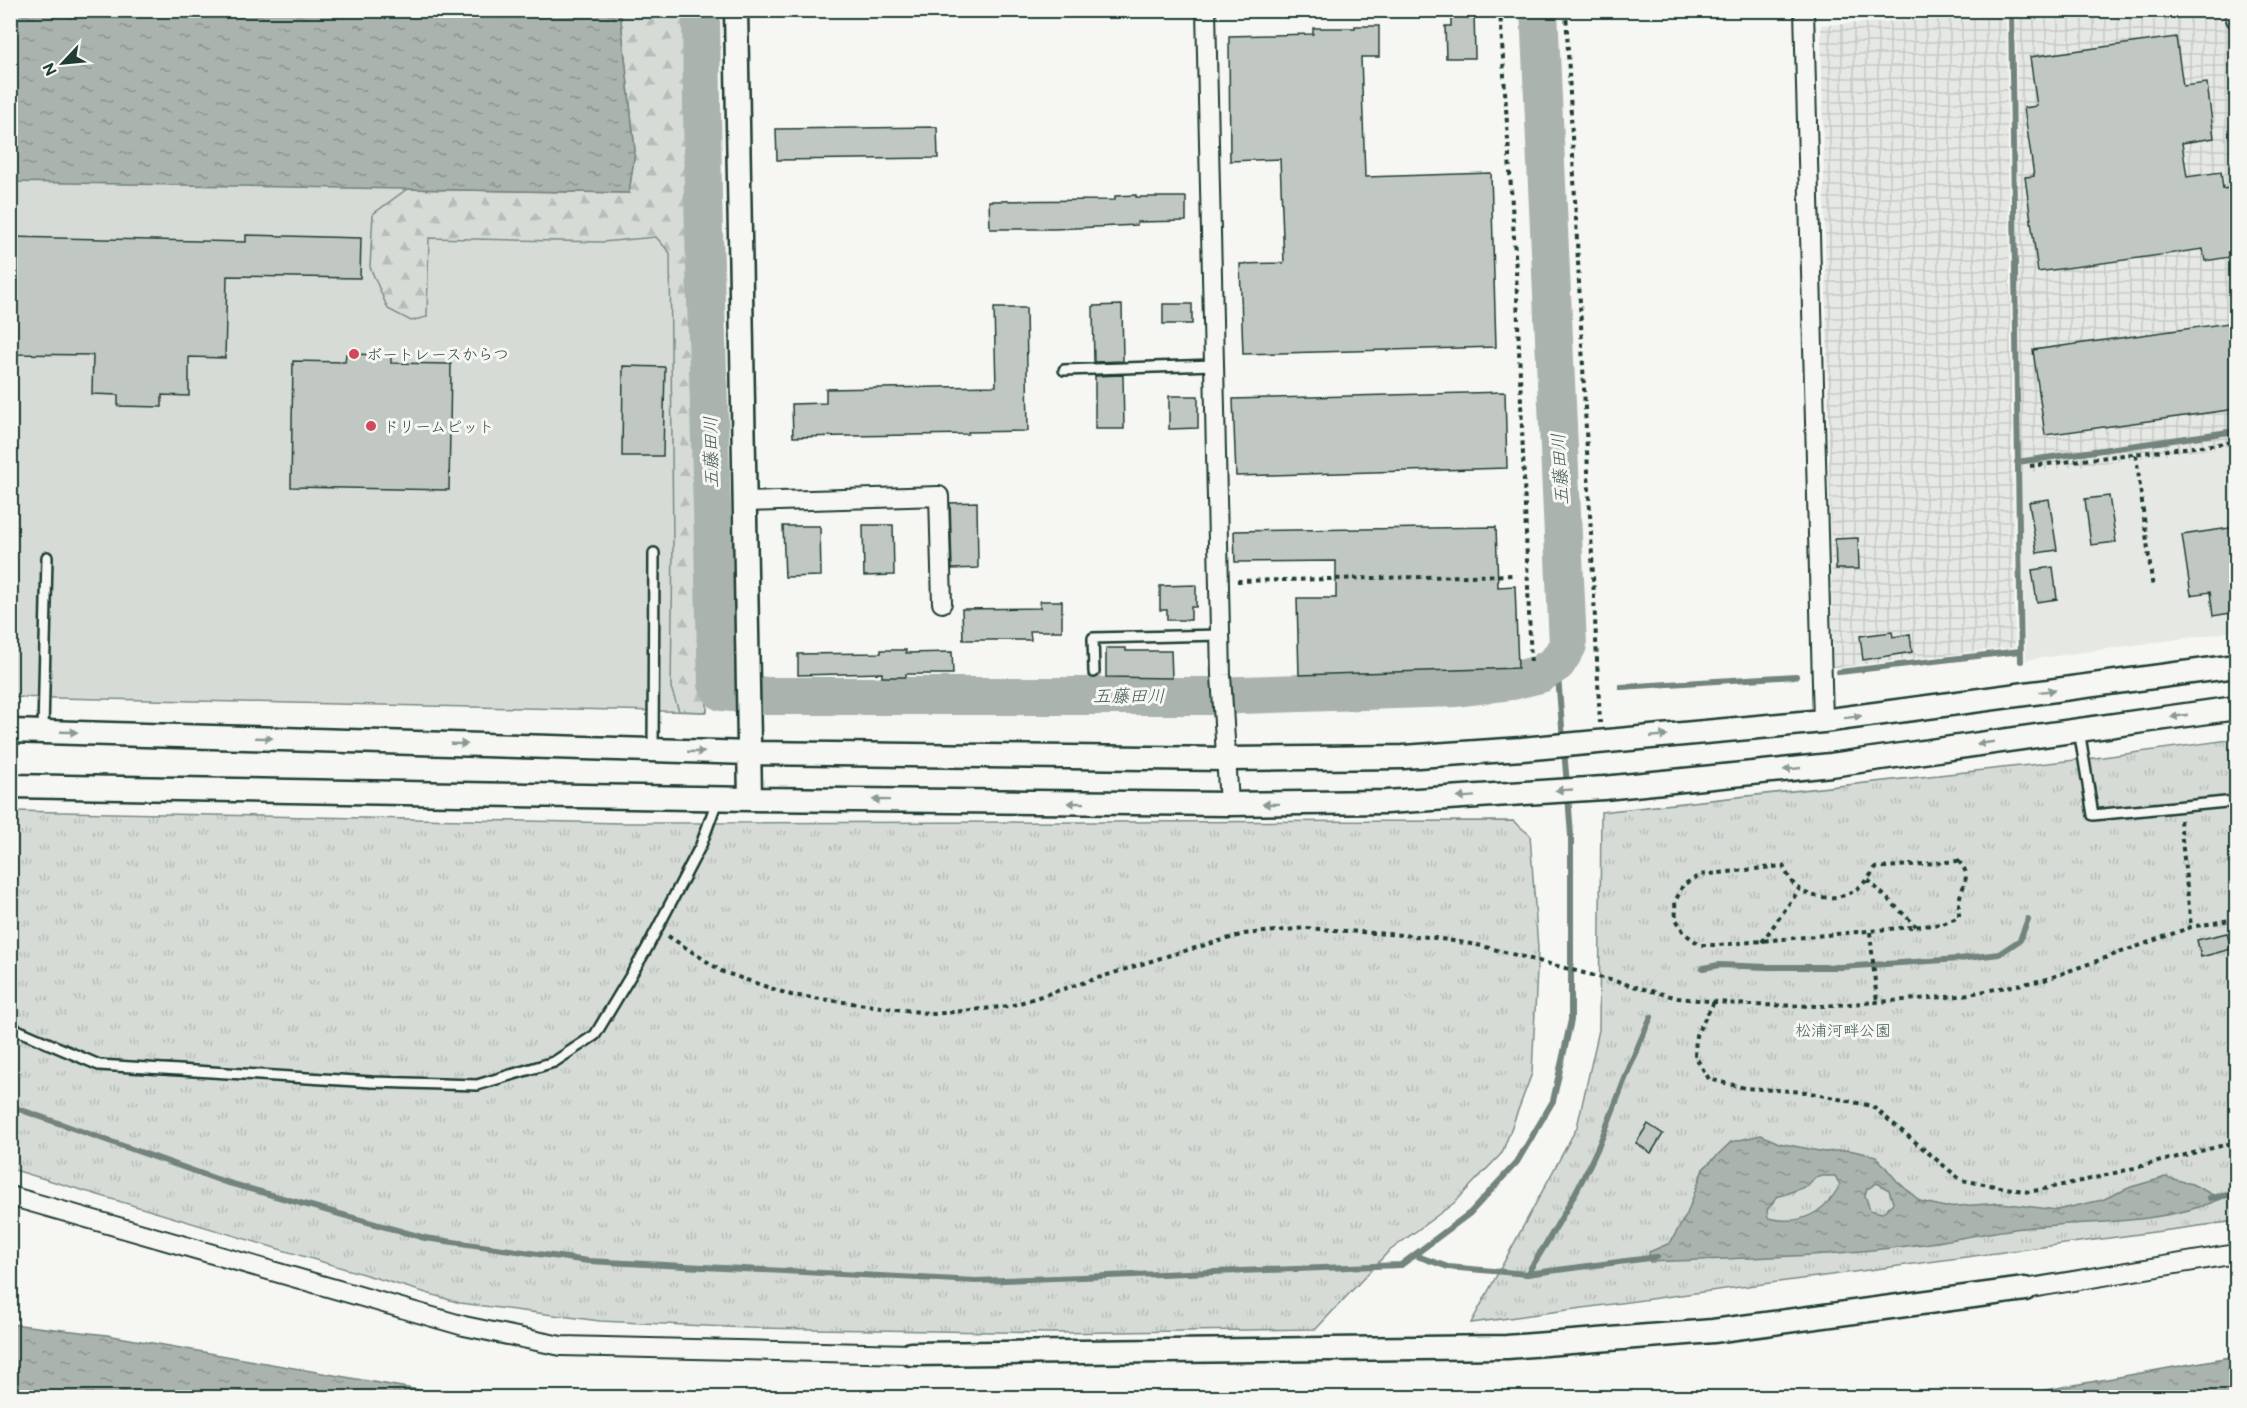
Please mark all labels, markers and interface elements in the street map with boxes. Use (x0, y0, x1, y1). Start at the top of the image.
north arrow (33, 33, 93, 93)
text: N (40, 59, 62, 78)
place label: ボートレースからつ (366, 346, 509, 365)
marker: ボートレースからつ (347, 347, 361, 361)
water label: 五藤田川 (700, 416, 723, 488)
place label: ドリームピット (383, 418, 494, 437)
marker: ドリームピット (364, 419, 378, 433)
water label: 五藤田川 (1548, 432, 1573, 505)
water label: 五藤田川 (1093, 686, 1165, 707)
one-way arrow (2037, 687, 2056, 696)
one-way arrow (2169, 711, 2188, 720)
one-way arrow (1844, 712, 1863, 721)
one-way arrow (59, 728, 78, 737)
one-way arrow (1650, 731, 1669, 741)
one-way arrow (254, 734, 273, 743)
one-way arrow (1976, 738, 1995, 748)
one-way arrow (449, 740, 468, 749)
one-way arrow (686, 747, 705, 756)
one-way arrow (1783, 764, 1802, 774)
one-way arrow (1555, 786, 1574, 795)
one-way arrow (1456, 792, 1475, 801)
one-way arrow (871, 795, 890, 805)
one-way arrow (1066, 798, 1085, 807)
one-way arrow (1261, 799, 1280, 808)
park label: 松浦河畔公園 (1795, 1022, 1891, 1041)

